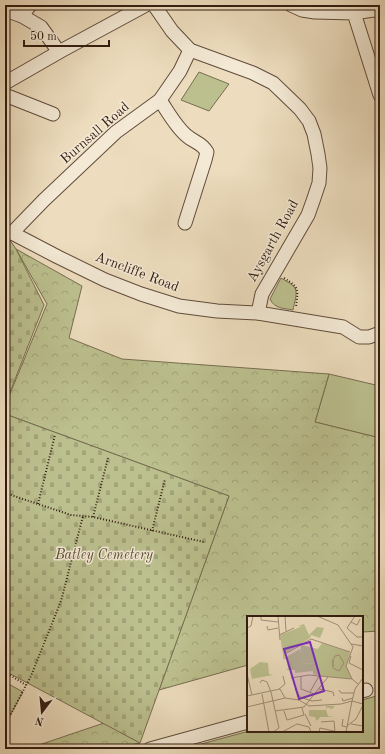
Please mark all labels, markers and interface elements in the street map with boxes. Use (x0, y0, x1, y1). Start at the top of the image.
scale bar (24, 22, 109, 48)
text: 50 m (30, 30, 57, 43)
street label: Burnsall Road (58, 99, 132, 167)
street label: Aysgarth Road (245, 198, 301, 284)
street label: Arncliffe Road (93, 250, 181, 294)
park label: Batley Cemetery (54, 548, 154, 563)
inset map (247, 616, 363, 732)
north arrow (22, 692, 62, 732)
text: N (34, 714, 45, 727)

